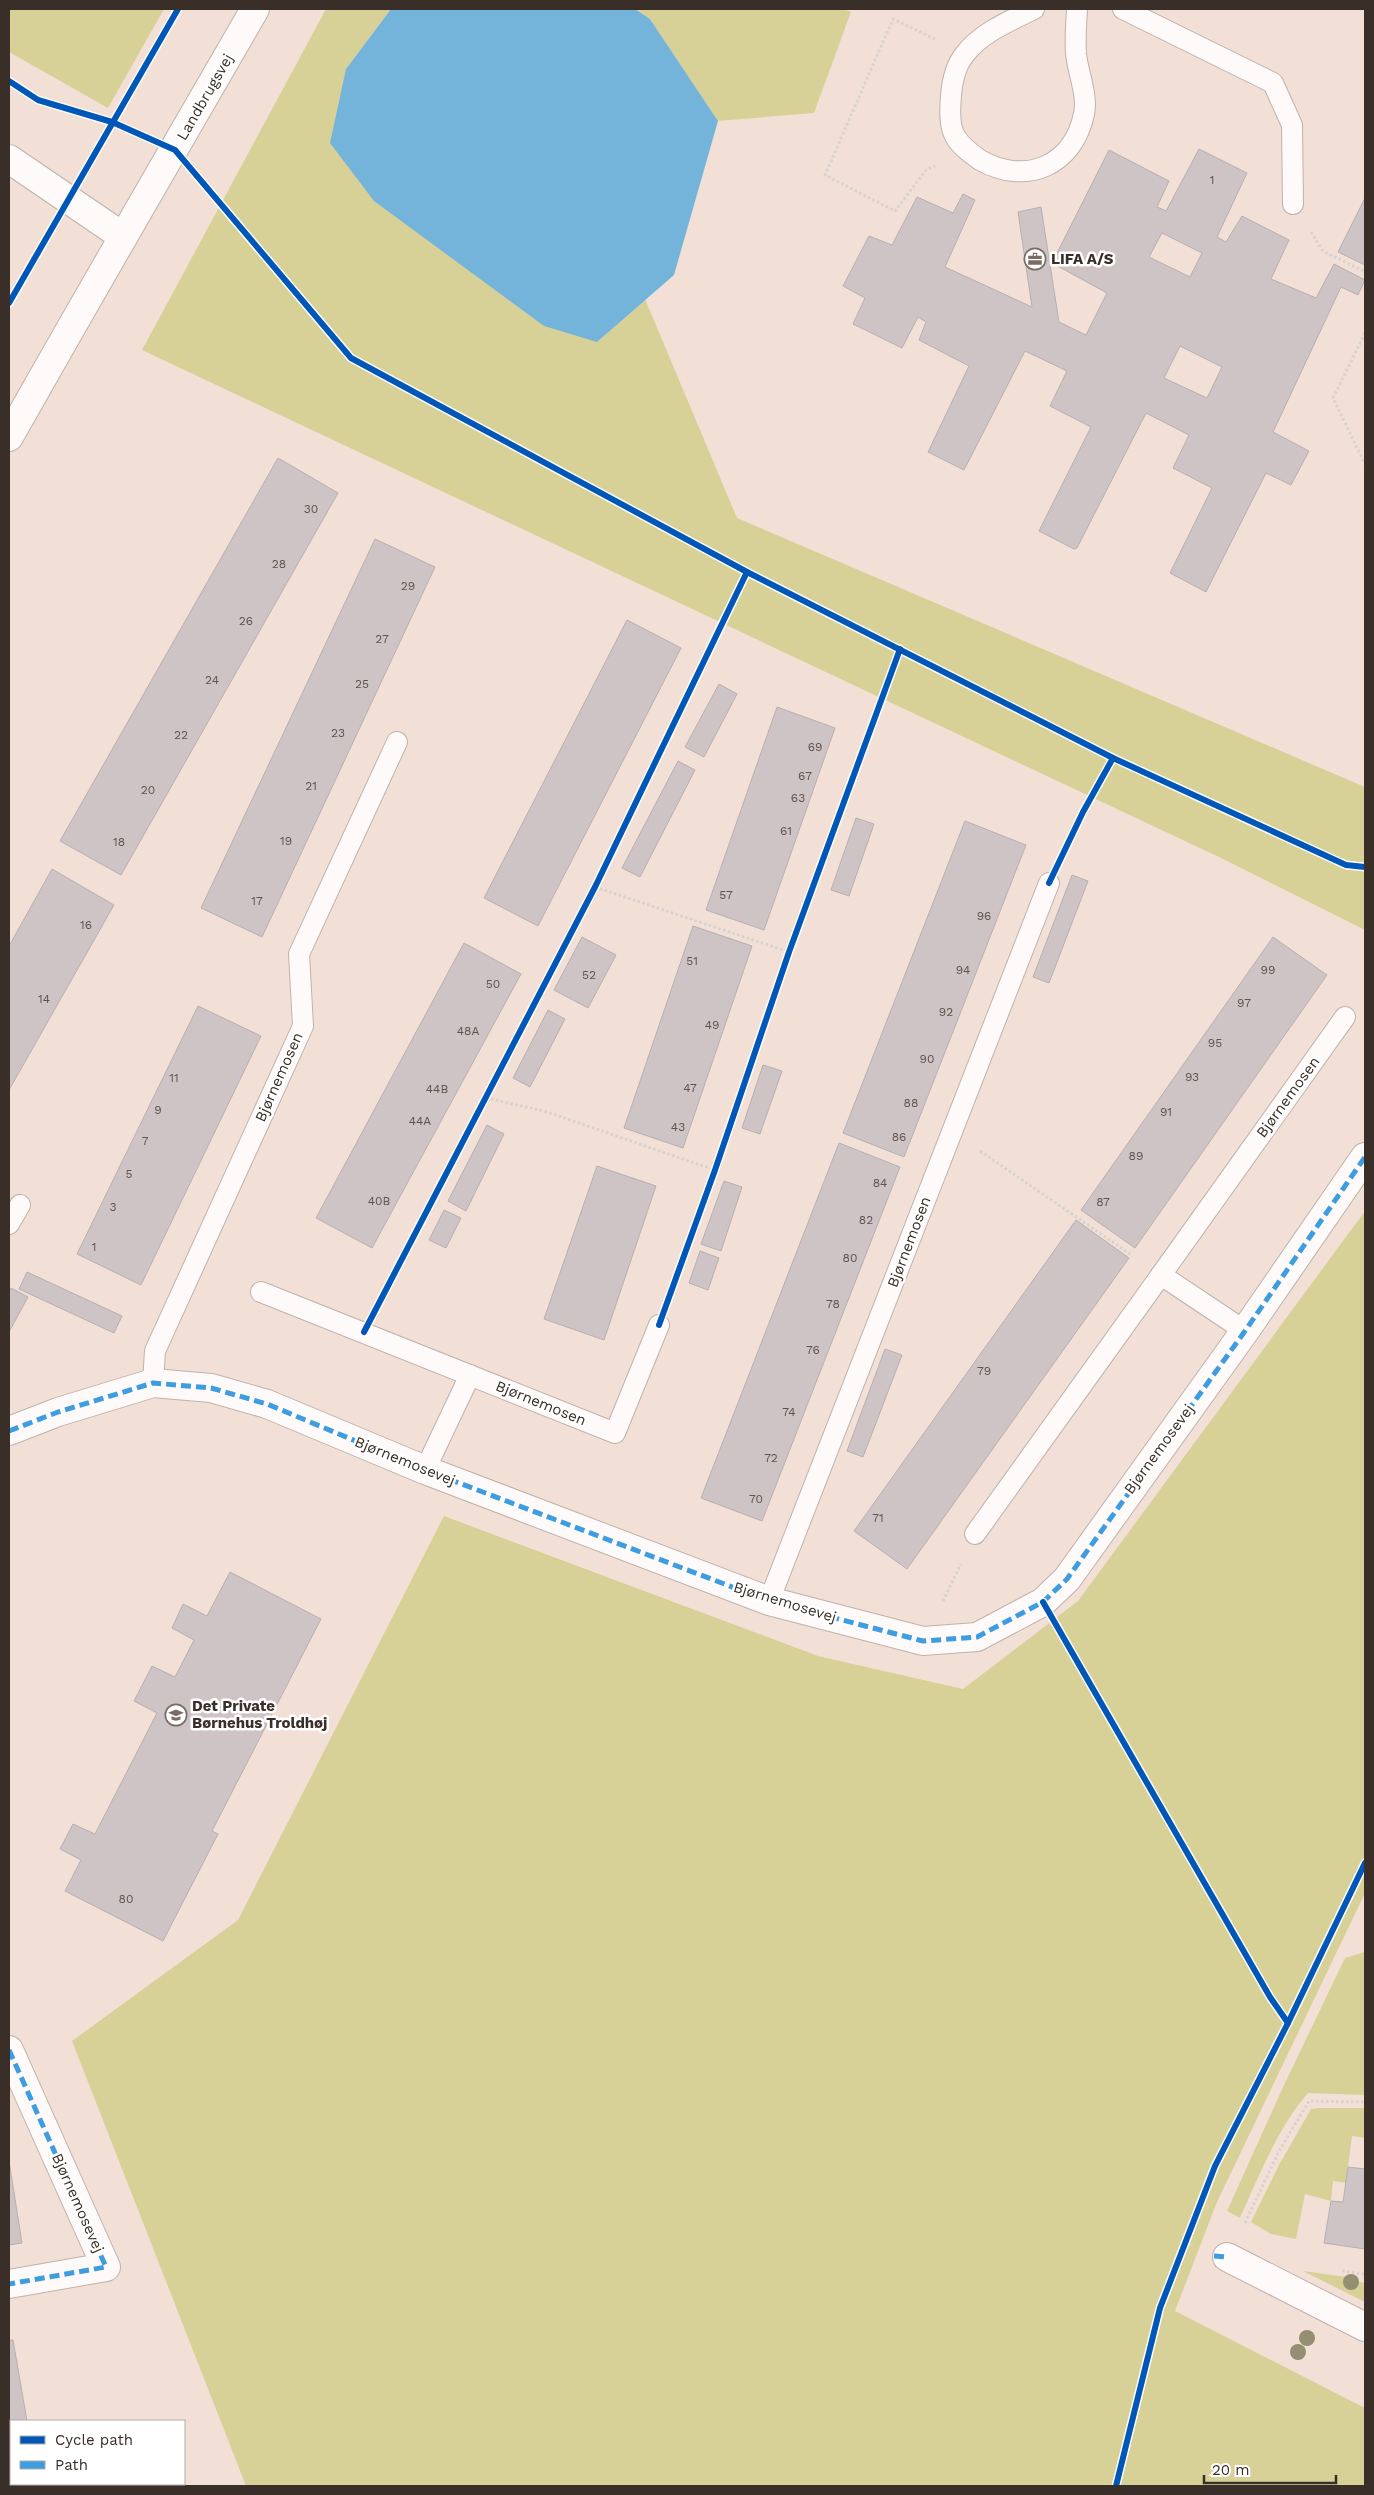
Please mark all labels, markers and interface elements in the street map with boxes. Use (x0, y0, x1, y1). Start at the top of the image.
street label: Landbrugsvej (173, 50, 237, 144)
house number: 1 (1210, 173, 1214, 187)
office icon: LIFA A/S (1023, 247, 1047, 271)
place label: LIFA A/S (1051, 250, 1114, 268)
house number: 30 (304, 502, 318, 516)
house number: 28 (272, 557, 286, 571)
house number: 29 (401, 579, 415, 593)
house number: 26 (239, 614, 253, 628)
house number: 27 (375, 632, 389, 646)
house number: 24 (205, 673, 219, 687)
house number: 25 (355, 677, 369, 691)
house number: 23 (331, 726, 345, 740)
house number: 22 (174, 728, 188, 742)
house number: 69 (808, 740, 822, 754)
house number: 67 (798, 769, 812, 783)
house number: 21 (305, 779, 317, 793)
house number: 20 (141, 783, 155, 797)
house number: 63 (791, 791, 805, 805)
house number: 61 (780, 824, 792, 838)
house number: 19 (280, 834, 292, 848)
house number: 18 (113, 835, 125, 849)
house number: 57 (719, 888, 733, 902)
house number: 17 (251, 894, 263, 908)
house number: 96 (977, 909, 991, 923)
house number: 16 (80, 918, 92, 932)
house number: 51 (686, 954, 698, 968)
house number: 94 (956, 963, 970, 977)
house number: 99 (1261, 963, 1275, 977)
house number: 52 (582, 968, 596, 982)
house number: 50 (486, 977, 500, 991)
house number: 14 (38, 992, 50, 1006)
house number: 97 (1237, 996, 1251, 1010)
house number: 92 (939, 1005, 953, 1019)
house number: 49 (705, 1018, 719, 1032)
house number: 48A (457, 1024, 479, 1038)
street label: Bjørnemosen (251, 1029, 307, 1125)
house number: 95 (1208, 1036, 1222, 1050)
house number: 90 (920, 1052, 934, 1066)
street label: Bjørnemosen (1253, 1053, 1323, 1141)
house number: 93 (1185, 1070, 1199, 1084)
house number: 11 (169, 1071, 179, 1085)
house number: 47 (683, 1081, 697, 1095)
house number: 44B (426, 1082, 448, 1096)
house number: 88 (904, 1096, 918, 1110)
house number: 9 (154, 1103, 162, 1117)
house number: 91 (1160, 1105, 1172, 1119)
house number: 44A (409, 1114, 431, 1128)
house number: 43 (671, 1120, 685, 1134)
house number: 86 (892, 1130, 906, 1144)
house number: 7 (142, 1134, 149, 1148)
house number: 89 (1129, 1149, 1143, 1163)
house number: 5 (126, 1167, 133, 1181)
house number: 84 (873, 1176, 887, 1190)
house number: 40B (368, 1194, 390, 1208)
street label: Bjørnemosen (883, 1194, 935, 1290)
house number: 87 (1096, 1195, 1110, 1209)
house number: 3 (110, 1200, 117, 1214)
house number: 82 (859, 1213, 873, 1227)
house number: 1 (92, 1240, 96, 1254)
house number: 80 (843, 1251, 857, 1265)
house number: 78 (826, 1297, 840, 1311)
house number: 76 (806, 1343, 820, 1357)
house number: 79 (977, 1364, 991, 1378)
street label: Bjørnemosen (493, 1377, 589, 1429)
street label: Bjørnemosevej (1120, 1400, 1198, 1498)
house number: 74 (782, 1405, 796, 1419)
street label: Bjørnemosevej (352, 1433, 458, 1489)
house number: 72 (764, 1451, 778, 1465)
house number: 70 (749, 1492, 763, 1506)
house number: 71 (872, 1511, 884, 1525)
street label: Bjørnemosevej (731, 1578, 839, 1626)
place label: Det Private Børnehus Troldhøj (192, 1697, 327, 1732)
school or university icon: Det Private Børnehus Troldhøj (164, 1703, 188, 1727)
house number: 80 (119, 1892, 133, 1906)
street label: Bjørnemosevej (48, 2150, 108, 2256)
legend (10, 2420, 185, 2485)
text: Cycle path (55, 2431, 133, 2449)
scale bar (1204, 2452, 1336, 2484)
text: Path (55, 2456, 88, 2474)
text: 20 m (1212, 2461, 1250, 2479)

